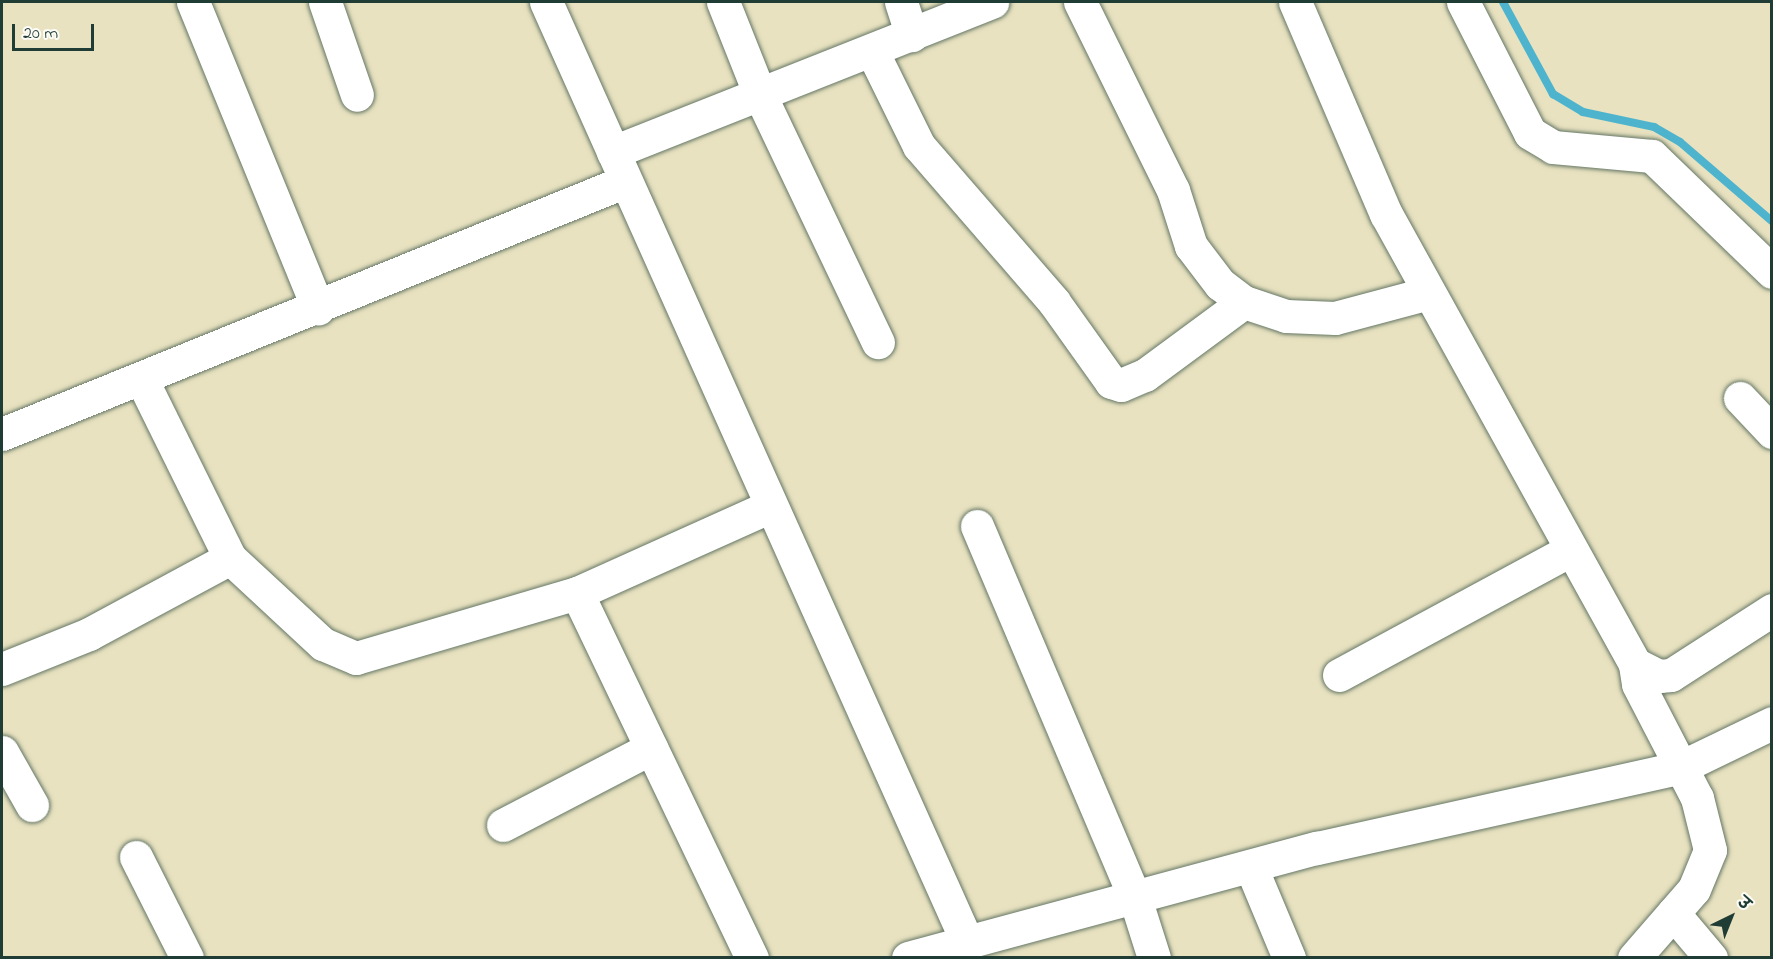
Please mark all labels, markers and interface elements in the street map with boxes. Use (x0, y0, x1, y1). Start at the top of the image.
scale bar (15, 12, 98, 50)
text: 20 m (23, 21, 58, 47)
north arrow (1701, 887, 1761, 947)
text: उ (1731, 891, 1755, 916)

